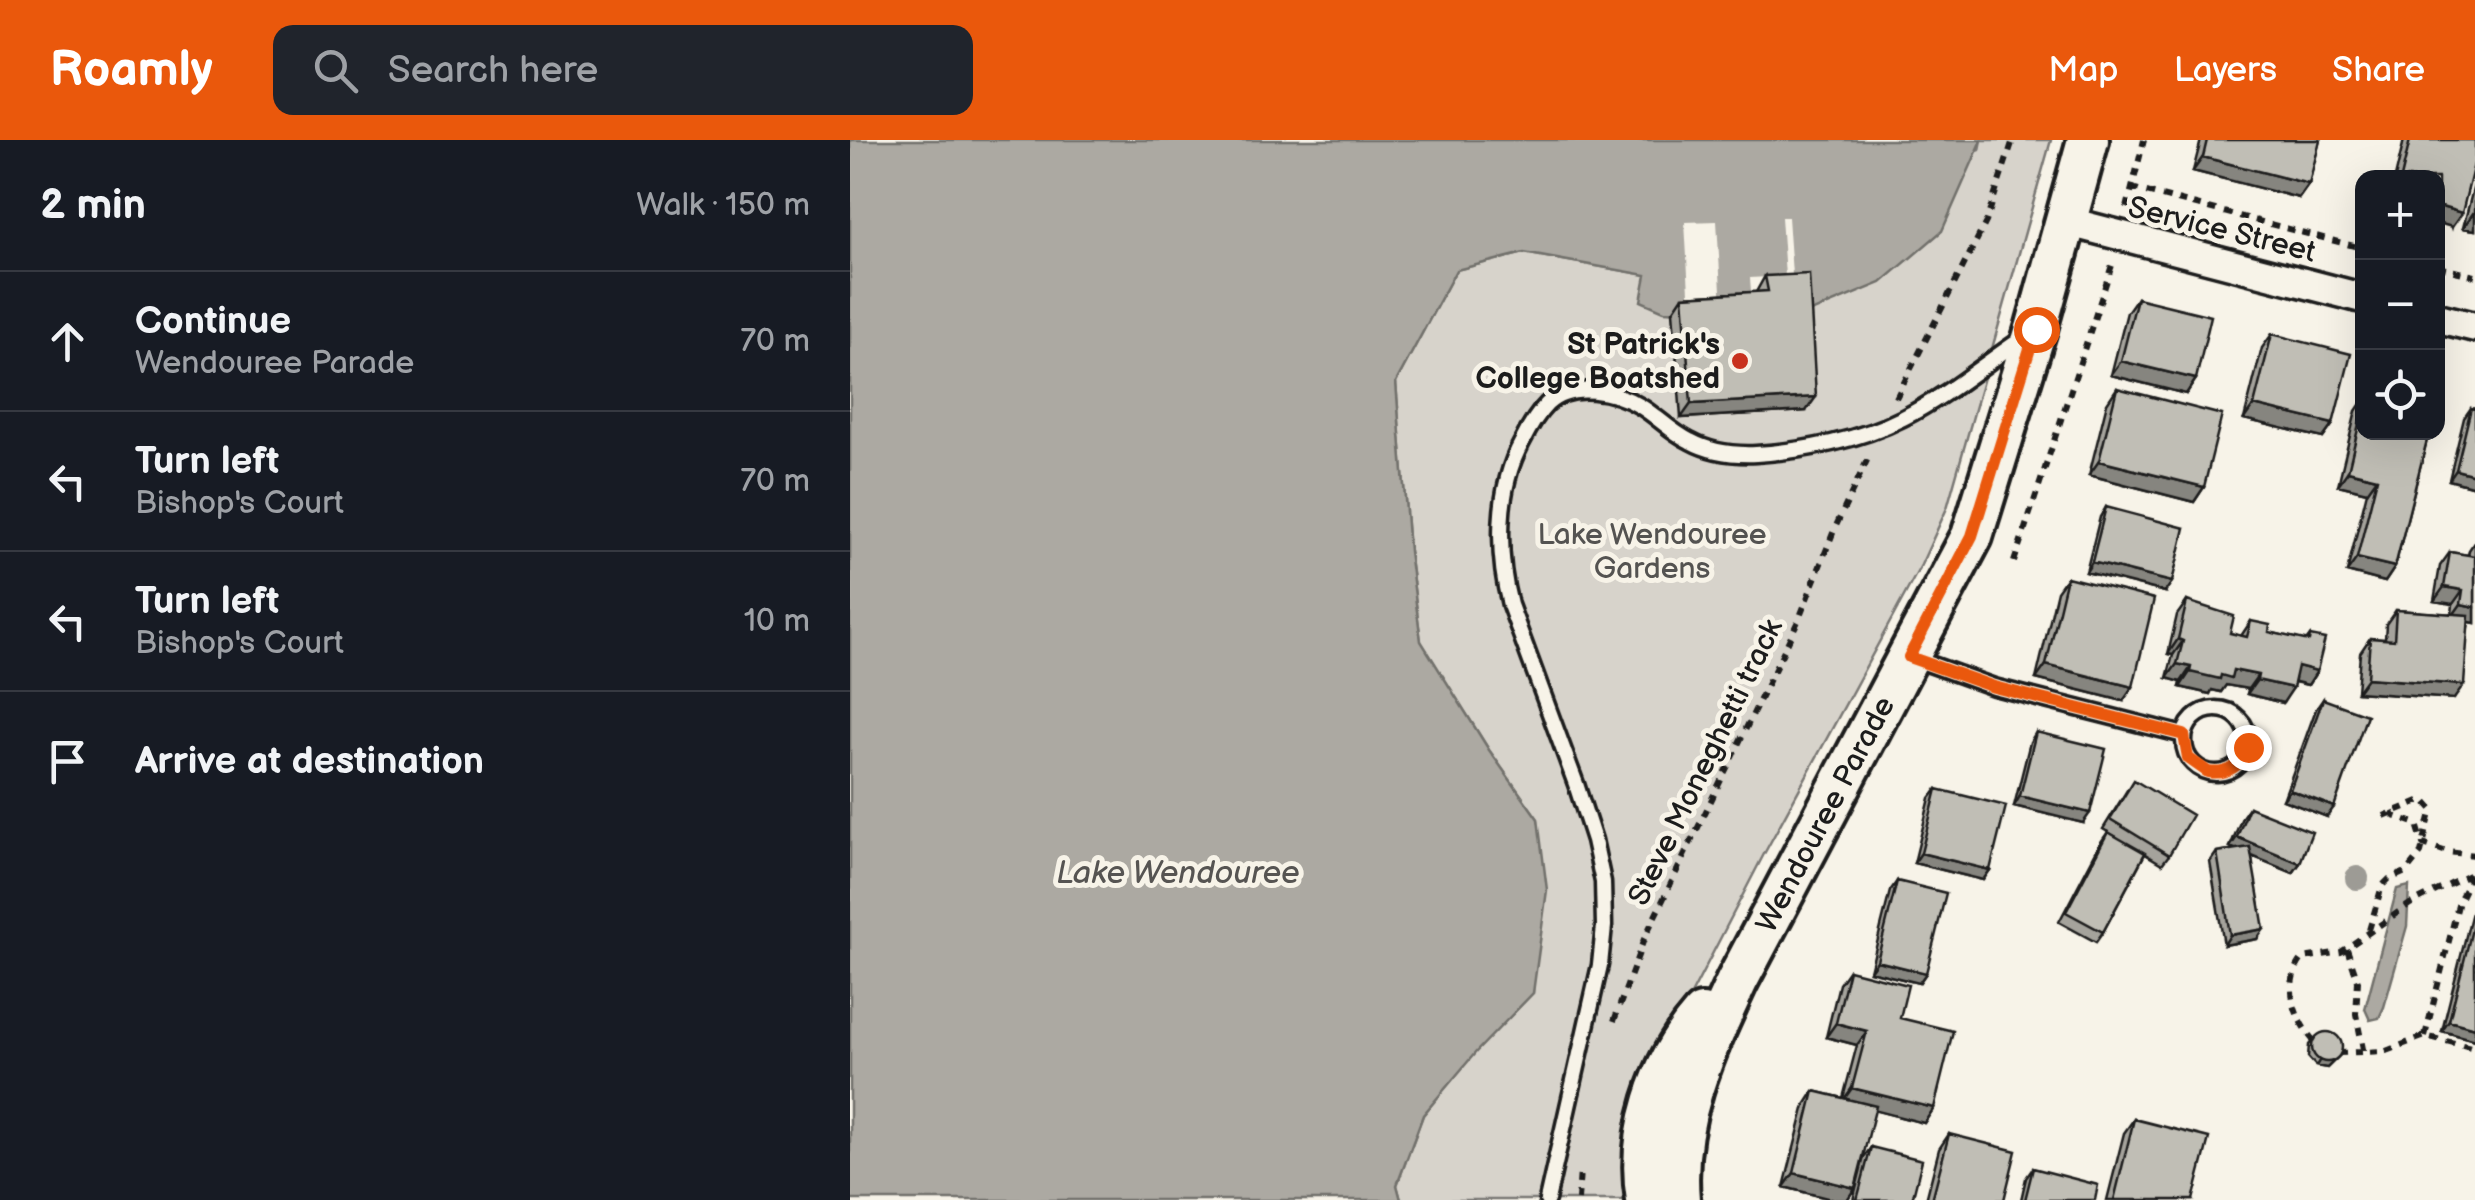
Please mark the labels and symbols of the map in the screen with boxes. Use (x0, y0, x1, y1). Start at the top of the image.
street label: Service Street (2124, 189, 2319, 271)
route start (2014, 307, 2060, 353)
place label: St Patrick's College Boatshed (1476, 327, 1720, 397)
marker: St Patrick's College Boatshed (1729, 350, 1751, 372)
park label: Lake Wendouree Gardens (1537, 517, 1767, 587)
street label: Steve Moneghetti track (1621, 613, 1791, 911)
street label: Wendouree Parade (1749, 691, 1903, 939)
route end (2226, 725, 2272, 771)
water label: Lake Wendouree (1056, 854, 1300, 893)

